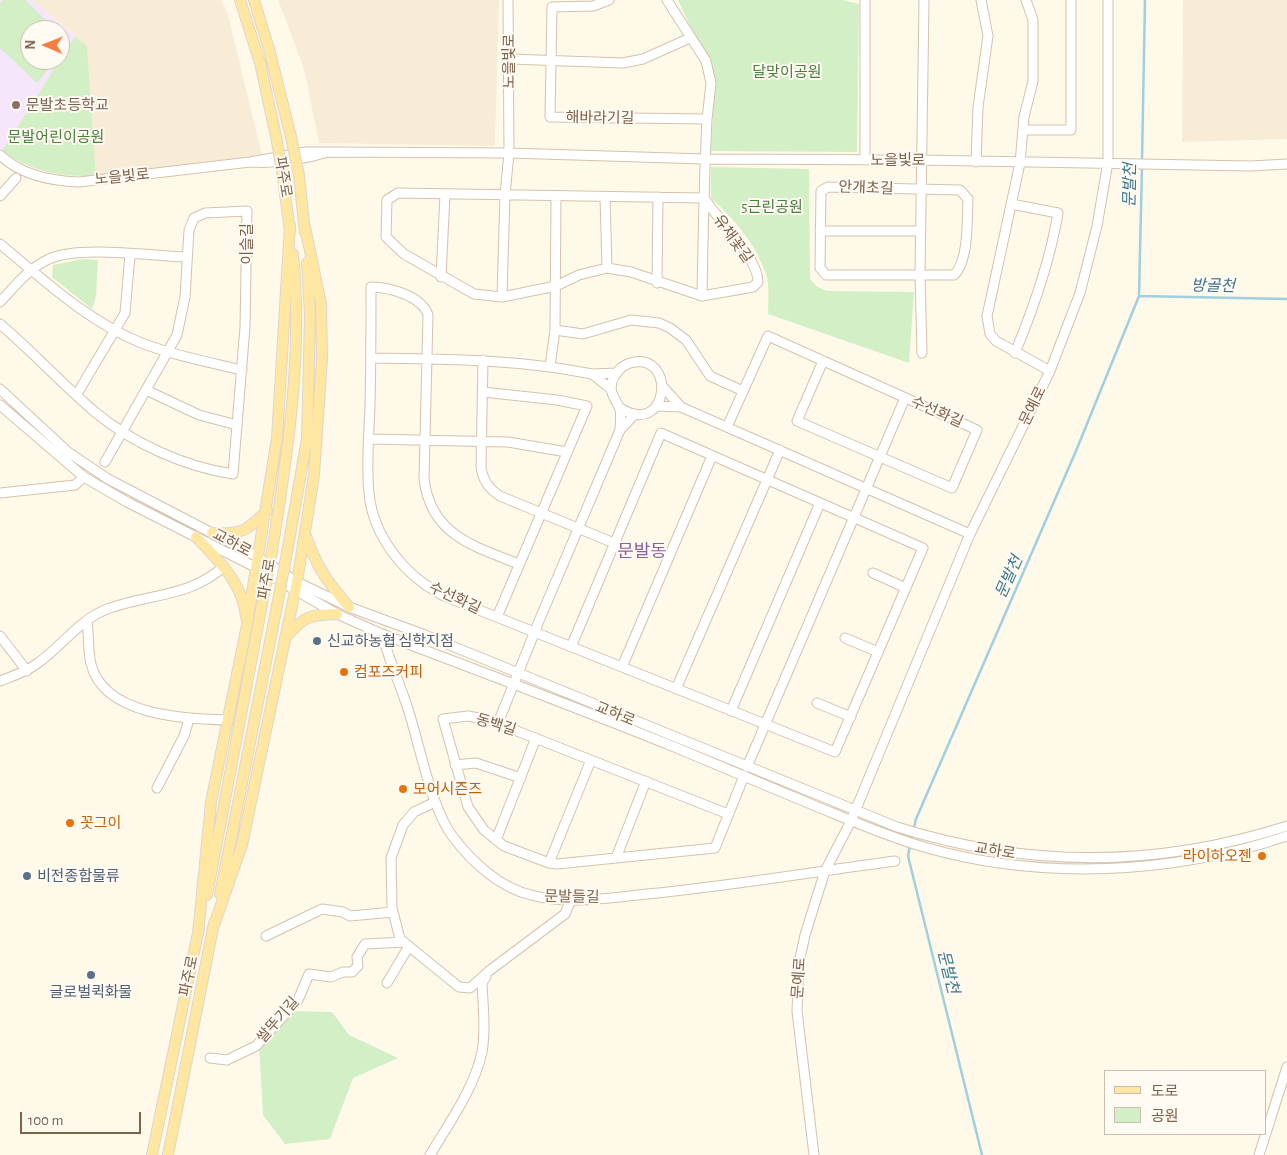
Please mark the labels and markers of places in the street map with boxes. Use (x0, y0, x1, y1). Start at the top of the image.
place label: 문발초등학교 (26, 96, 109, 114)
marker: 문발초등학교 (10, 99, 22, 111)
place label: 신교하농협 심학지점 (327, 632, 454, 650)
marker: 신교하농협 심학지점 (311, 635, 323, 647)
place label: 컴포즈커피 (354, 663, 423, 681)
marker: 컴포즈커피 (338, 666, 350, 678)
place label: 모어시즌즈 (413, 780, 482, 798)
marker: 모어시즌즈 (397, 783, 409, 795)
place label: 꼿그이 (80, 814, 121, 832)
marker: 꼿그이 (64, 817, 76, 829)
place label: 라이하오젠 (1183, 847, 1252, 865)
marker: 라이하오젠 (1256, 850, 1268, 862)
place label: 비전종합물류 (37, 867, 120, 885)
marker: 비전종합물류 (21, 870, 33, 882)
marker: 글로벌퀵화물 (85, 969, 97, 981)
place label: 글로벌퀵화물 (50, 983, 132, 1001)

